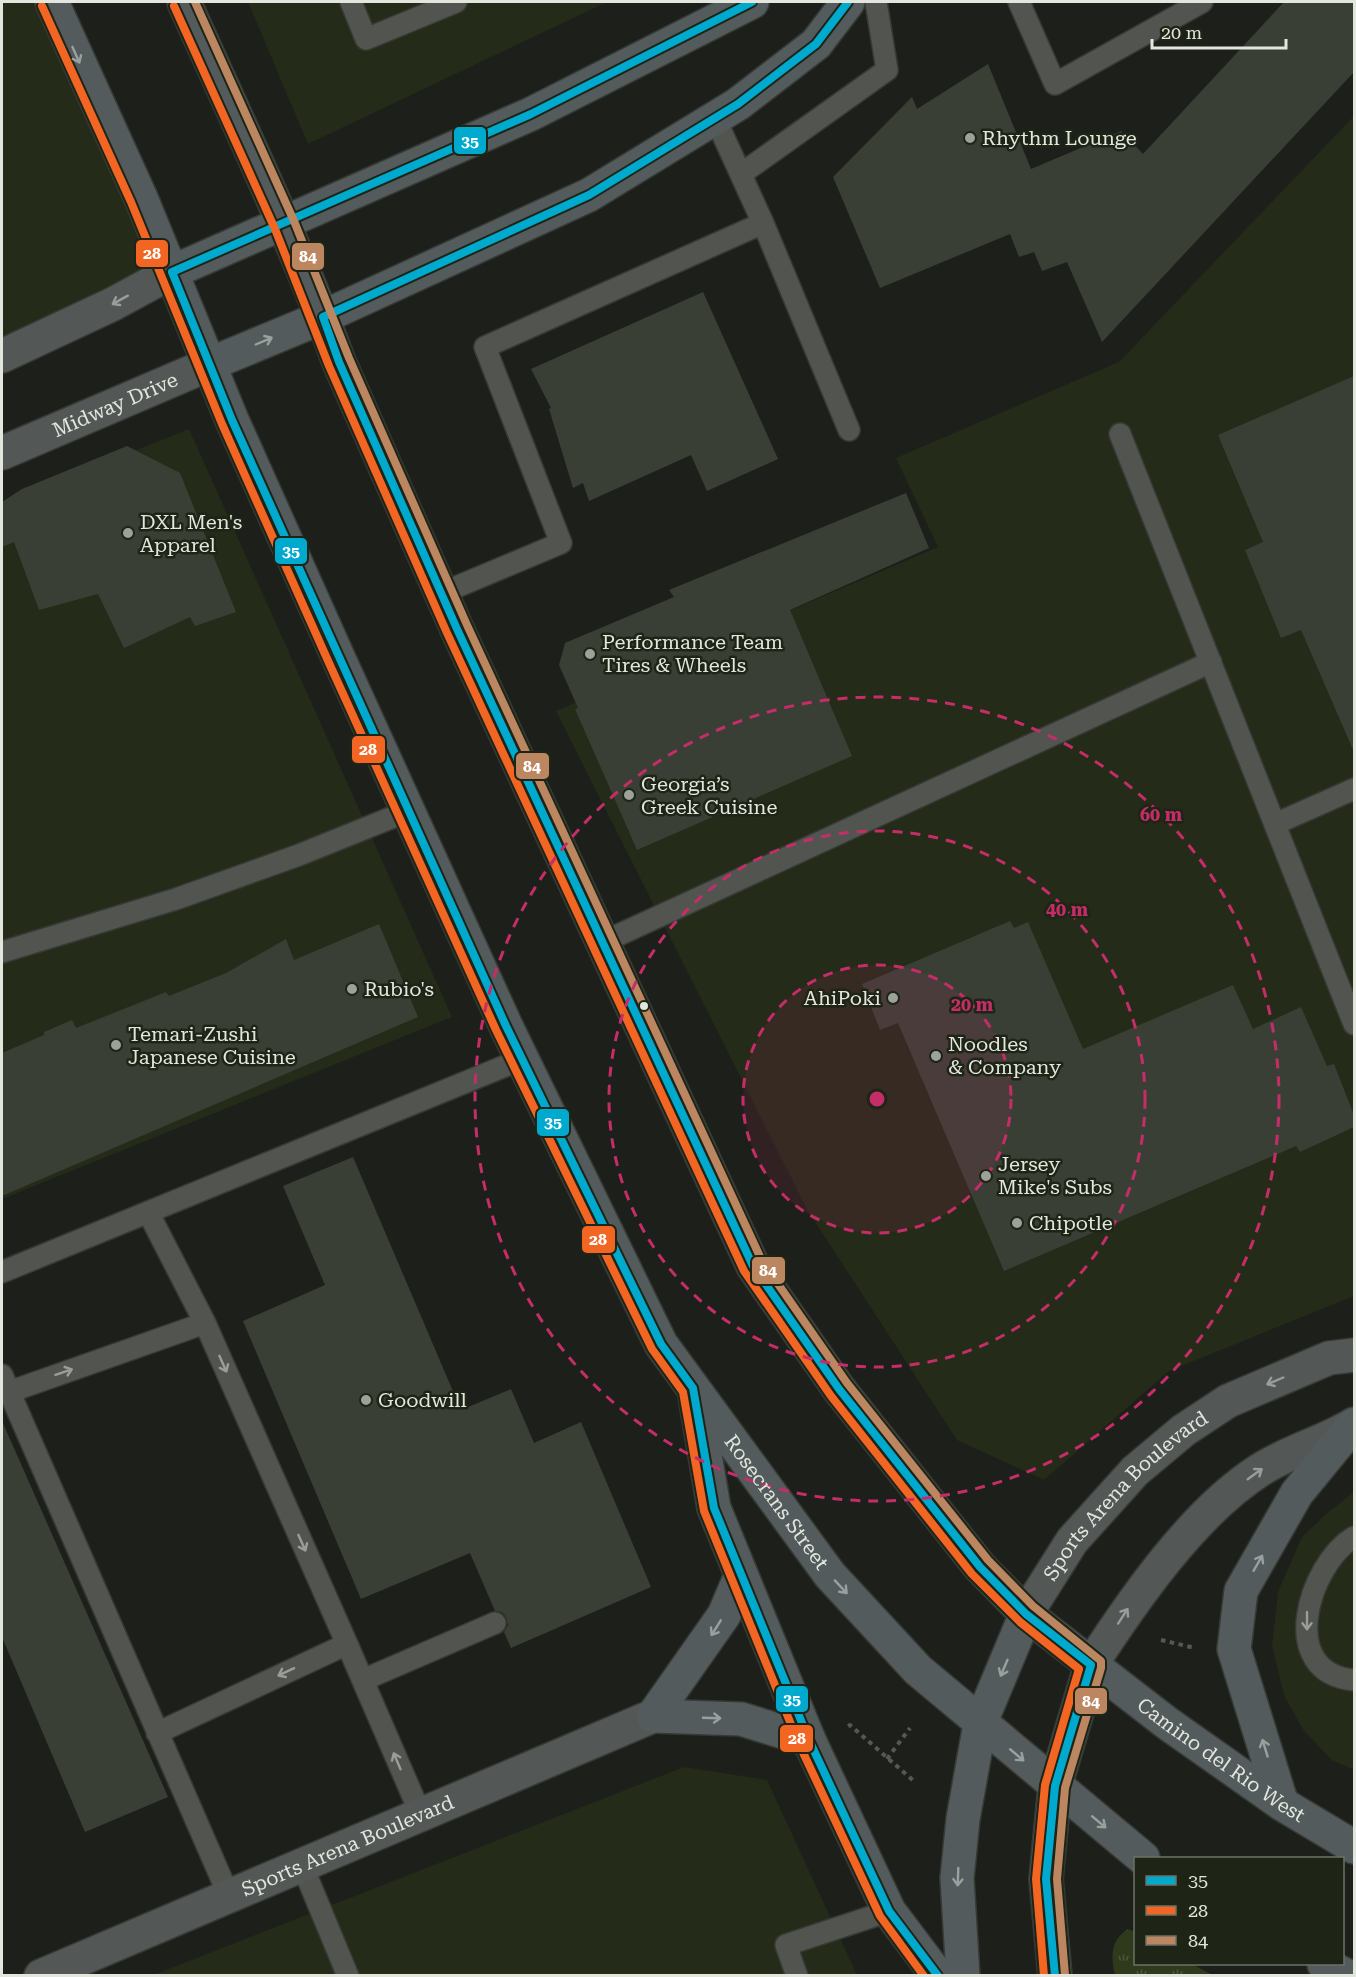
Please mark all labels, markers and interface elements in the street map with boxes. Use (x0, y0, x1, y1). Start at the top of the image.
scale bar (1152, 12, 1286, 50)
text: 20 m (1161, 22, 1202, 43)
one-way arrow (71, 45, 82, 63)
line badge: 35 (453, 126, 487, 155)
place label: Rhythm Lounge (982, 126, 1137, 150)
marker: Rhythm Lounge (963, 131, 977, 145)
text: 35 (461, 132, 479, 151)
line badge: 28 (135, 239, 169, 268)
line badge: 84 (291, 242, 325, 271)
text: 28 (143, 244, 161, 263)
text: 84 (299, 247, 317, 266)
one-way arrow (112, 295, 130, 306)
one-way arrow (254, 335, 273, 346)
street label: Midway Drive (49, 367, 181, 442)
place label: DXL Men's Apparel (140, 510, 242, 557)
marker: DXL Men's Apparel (121, 526, 135, 540)
line badge: 35 (274, 537, 308, 565)
text: 35 (282, 542, 300, 561)
place label: Performance Team Tires & Wheels (602, 630, 783, 677)
marker: Performance Team Tires & Wheels (583, 647, 597, 661)
line badge: 28 (351, 735, 386, 764)
text: 28 (359, 740, 377, 759)
line badge: 84 (515, 752, 550, 780)
text: 84 (523, 757, 541, 776)
place label: Georgia’s Greek Cuisine (641, 772, 777, 819)
marker: Georgia’s Greek Cuisine (622, 788, 636, 802)
text: 60 m (1140, 804, 1183, 825)
text: 40 m (1046, 899, 1089, 920)
place label: Rubio's (364, 977, 434, 1001)
marker: Rubio's (345, 982, 359, 996)
place label: AhiPoki (804, 986, 881, 1010)
marker: AhiPoki (886, 991, 900, 1005)
text: 20 m (951, 994, 994, 1015)
unlabelled marker (638, 1000, 650, 1012)
place label: Temari-Zushi Japanese Cuisine (128, 1022, 296, 1069)
place label: Noodles & Company (948, 1032, 1061, 1079)
marker: Temari-Zushi Japanese Cuisine (109, 1038, 123, 1052)
marker: Noodles & Company (929, 1049, 943, 1063)
centre of rings (867, 1089, 887, 1109)
line badge: 35 (536, 1108, 570, 1137)
text: 35 (544, 1113, 562, 1132)
place label: Jersey Mike's Subs (998, 1152, 1112, 1199)
marker: Jersey Mike's Subs (979, 1169, 993, 1183)
place label: Chipotle (1029, 1211, 1113, 1235)
marker: Chipotle (1010, 1216, 1024, 1230)
line badge: 28 (581, 1225, 616, 1254)
text: 28 (589, 1230, 607, 1249)
line badge: 84 (751, 1256, 786, 1285)
text: 84 (759, 1261, 777, 1280)
one-way arrow (218, 1355, 229, 1373)
one-way arrow (54, 1366, 73, 1377)
one-way arrow (1267, 1376, 1285, 1387)
place label: Goodwill (378, 1388, 467, 1412)
marker: Goodwill (359, 1393, 373, 1407)
street label: Sports Arena Boulevard (1038, 1406, 1212, 1585)
street label: Rosecrans Street (719, 1430, 834, 1575)
one-way arrow (1247, 1468, 1263, 1481)
one-way arrow (297, 1533, 308, 1551)
one-way arrow (1252, 1554, 1264, 1571)
one-way arrow (834, 1579, 848, 1594)
one-way arrow (1117, 1608, 1129, 1625)
one-way arrow (1301, 1611, 1313, 1631)
one-way arrow (709, 1619, 722, 1636)
one-way arrow (998, 1658, 1009, 1676)
one-way arrow (278, 1667, 296, 1679)
line badge: 35 (775, 1685, 809, 1713)
line badge: 84 (1074, 1687, 1108, 1715)
text: 35 (783, 1690, 801, 1709)
text: 84 (1082, 1692, 1100, 1711)
street label: Camino del Rio West (1132, 1692, 1310, 1827)
one-way arrow (701, 1713, 721, 1724)
line badge: 28 (779, 1724, 814, 1753)
text: 28 (788, 1729, 806, 1748)
one-way arrow (1259, 1739, 1270, 1758)
one-way arrow (1009, 1748, 1025, 1761)
one-way arrow (391, 1753, 402, 1771)
street label: Sports Arena Boulevard (238, 1790, 457, 1901)
one-way arrow (1091, 1815, 1106, 1829)
legend (1134, 1857, 1344, 1965)
one-way arrow (952, 1866, 963, 1886)
text: 35 (1188, 1870, 1208, 1891)
text: 28 (1188, 1900, 1208, 1921)
text: 84 (1188, 1930, 1208, 1951)

